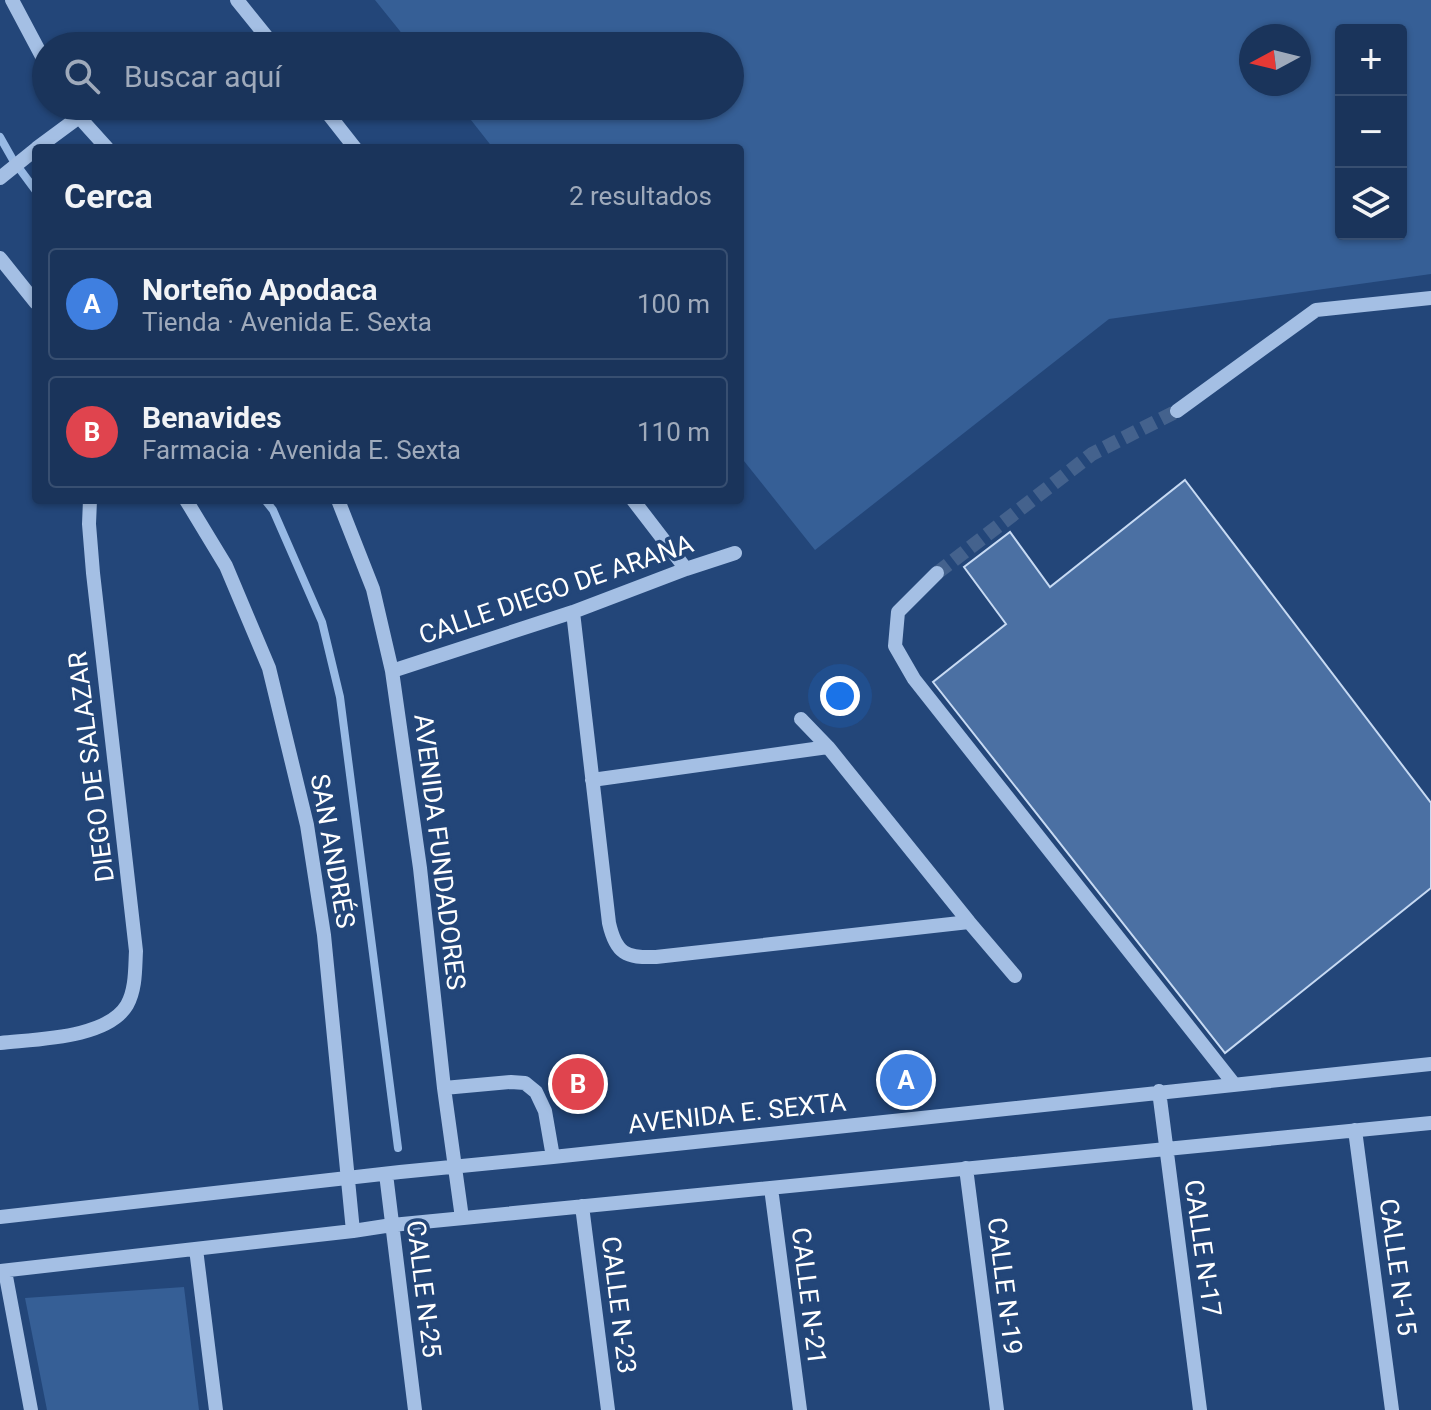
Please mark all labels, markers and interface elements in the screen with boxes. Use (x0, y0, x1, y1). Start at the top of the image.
north arrow (1239, 24, 1311, 96)
map controls (1335, 24, 1407, 240)
button: + (1335, 24, 1407, 96)
search box (32, 32, 744, 120)
icon: search (60, 54, 104, 98)
text: Buscar aquí (124, 59, 282, 94)
button: − (1335, 96, 1407, 168)
button: layers (1335, 168, 1407, 240)
text: Cerca (64, 176, 153, 216)
text: 2 resultados (569, 181, 712, 211)
text: Norteño Apodaca (142, 272, 378, 307)
text: A (83, 289, 101, 319)
text: 100 m (637, 289, 710, 319)
text: Tienda · Avenida E. Sexta (142, 307, 432, 337)
text: Benavides (142, 400, 282, 435)
text: B (84, 417, 100, 447)
text: 110 m (637, 417, 710, 447)
text: Farmacia · Avenida E. Sexta (142, 435, 461, 465)
street label: CALLE DIEGO DE ARANA (415, 528, 697, 650)
street label: DIEGO DE SALAZAR (62, 650, 120, 884)
your location (820, 676, 860, 716)
street label: AVENIDA FUNDADORES (408, 712, 472, 992)
street label: SAN ANDRÉS (305, 771, 361, 931)
pin: A (880, 1050, 932, 1110)
pin: B (552, 1054, 604, 1114)
street label: AVENIDA E. SEXTA (626, 1087, 848, 1139)
street label: CALLE N-17 (1179, 1178, 1227, 1318)
street label: CALLE N-15 (1374, 1197, 1422, 1337)
street label: CALLE N-19 (982, 1216, 1028, 1356)
street label: CALLE N-25 (401, 1219, 447, 1359)
street label: CALLE N-21 (786, 1226, 832, 1366)
street label: CALLE N-23 (596, 1235, 642, 1375)

